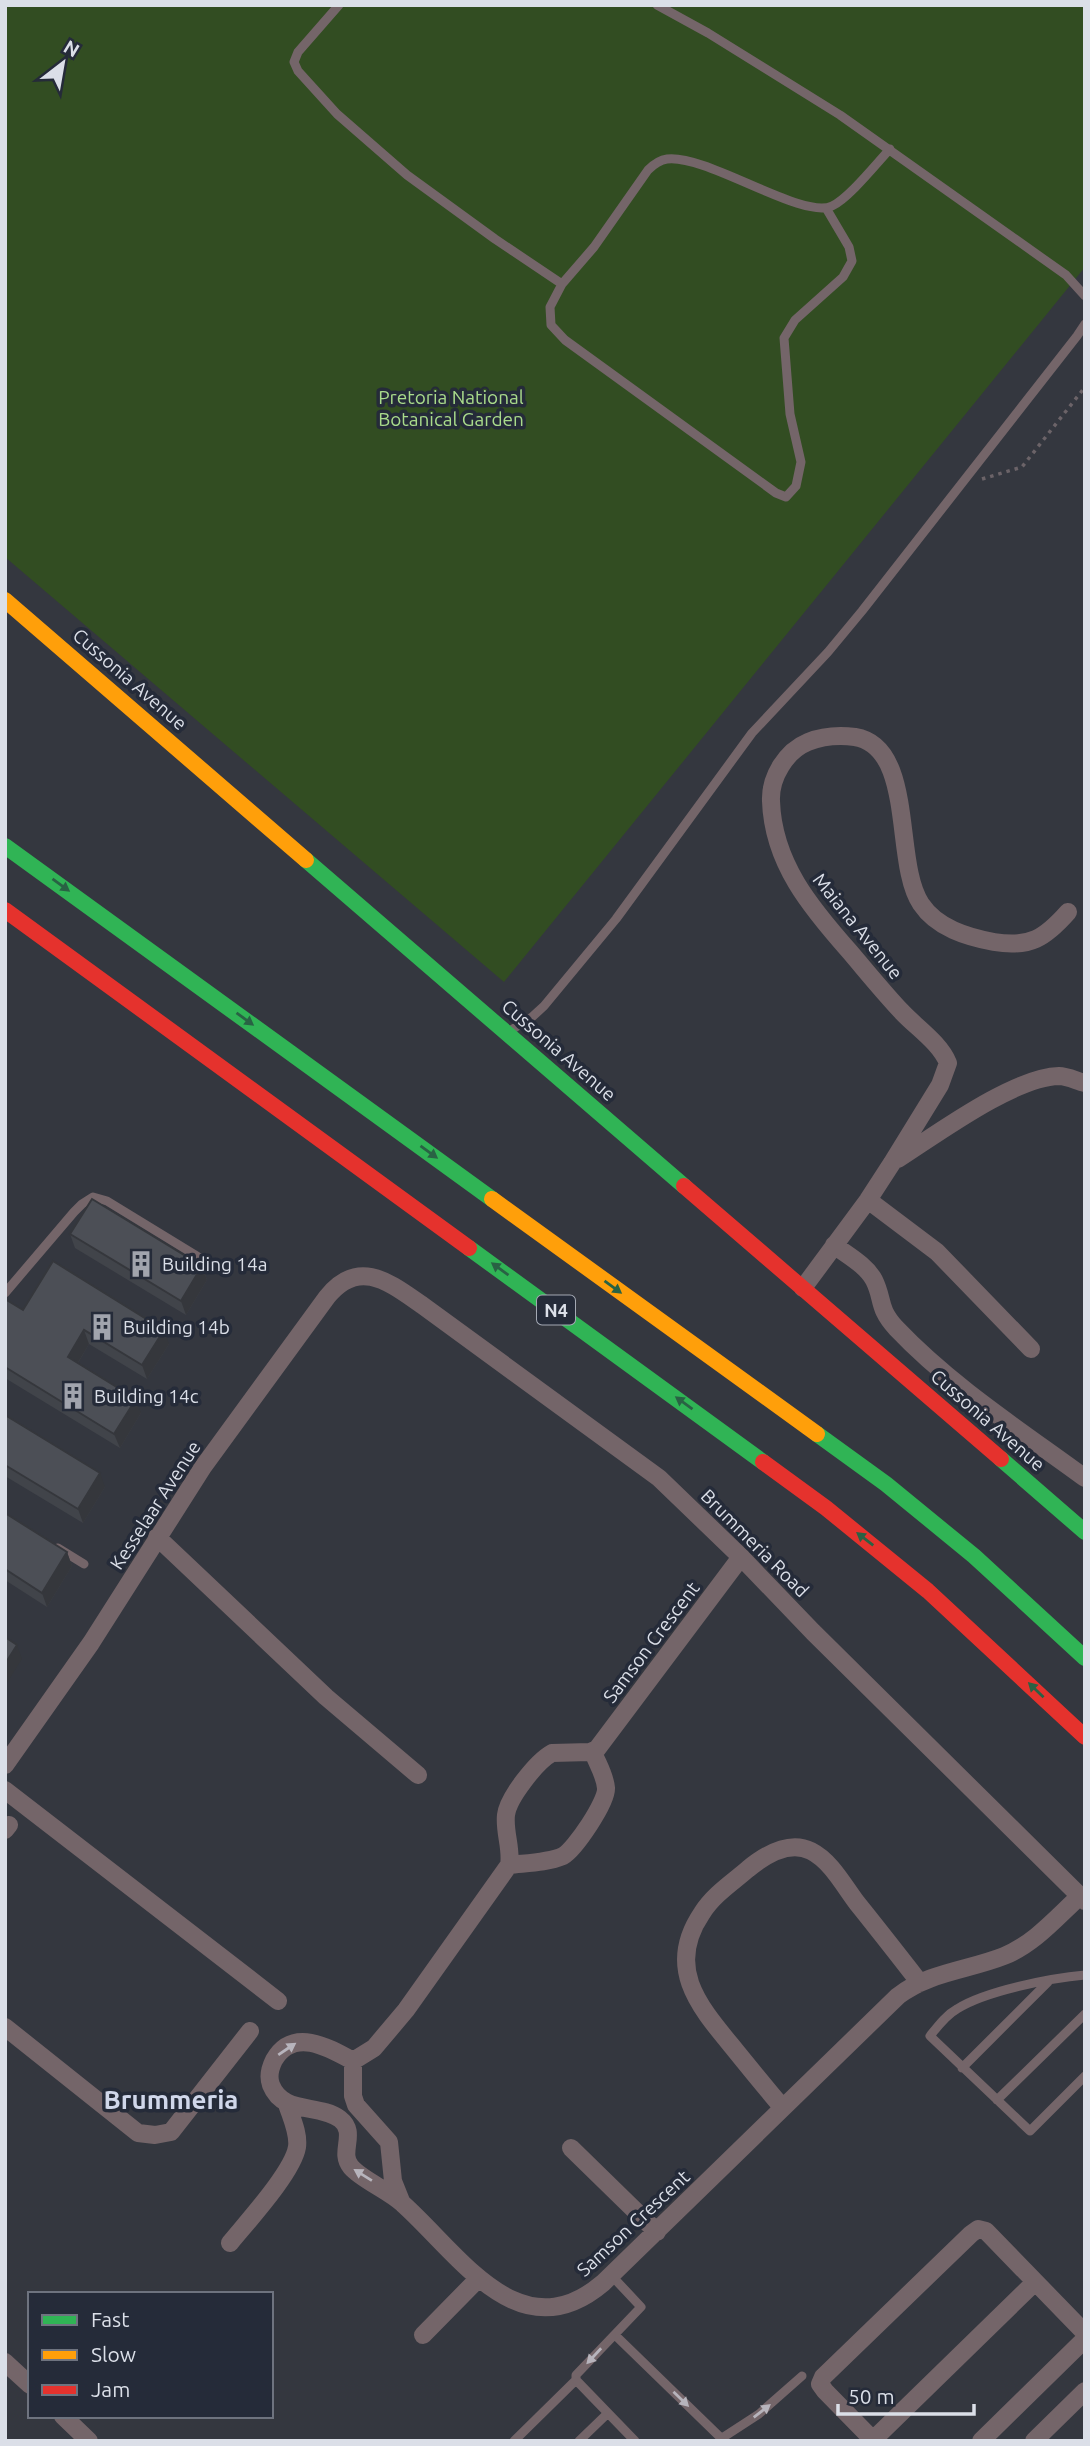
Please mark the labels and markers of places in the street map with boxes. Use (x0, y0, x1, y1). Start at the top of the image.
building icon: Building 14a (126, 1249, 156, 1279)
place label: Building 14a (162, 1253, 268, 1275)
building icon: Building 14b (87, 1312, 117, 1342)
place label: Building 14b (123, 1316, 230, 1338)
building icon: Building 14c (58, 1381, 88, 1411)
place label: Building 14c (94, 1385, 199, 1407)

